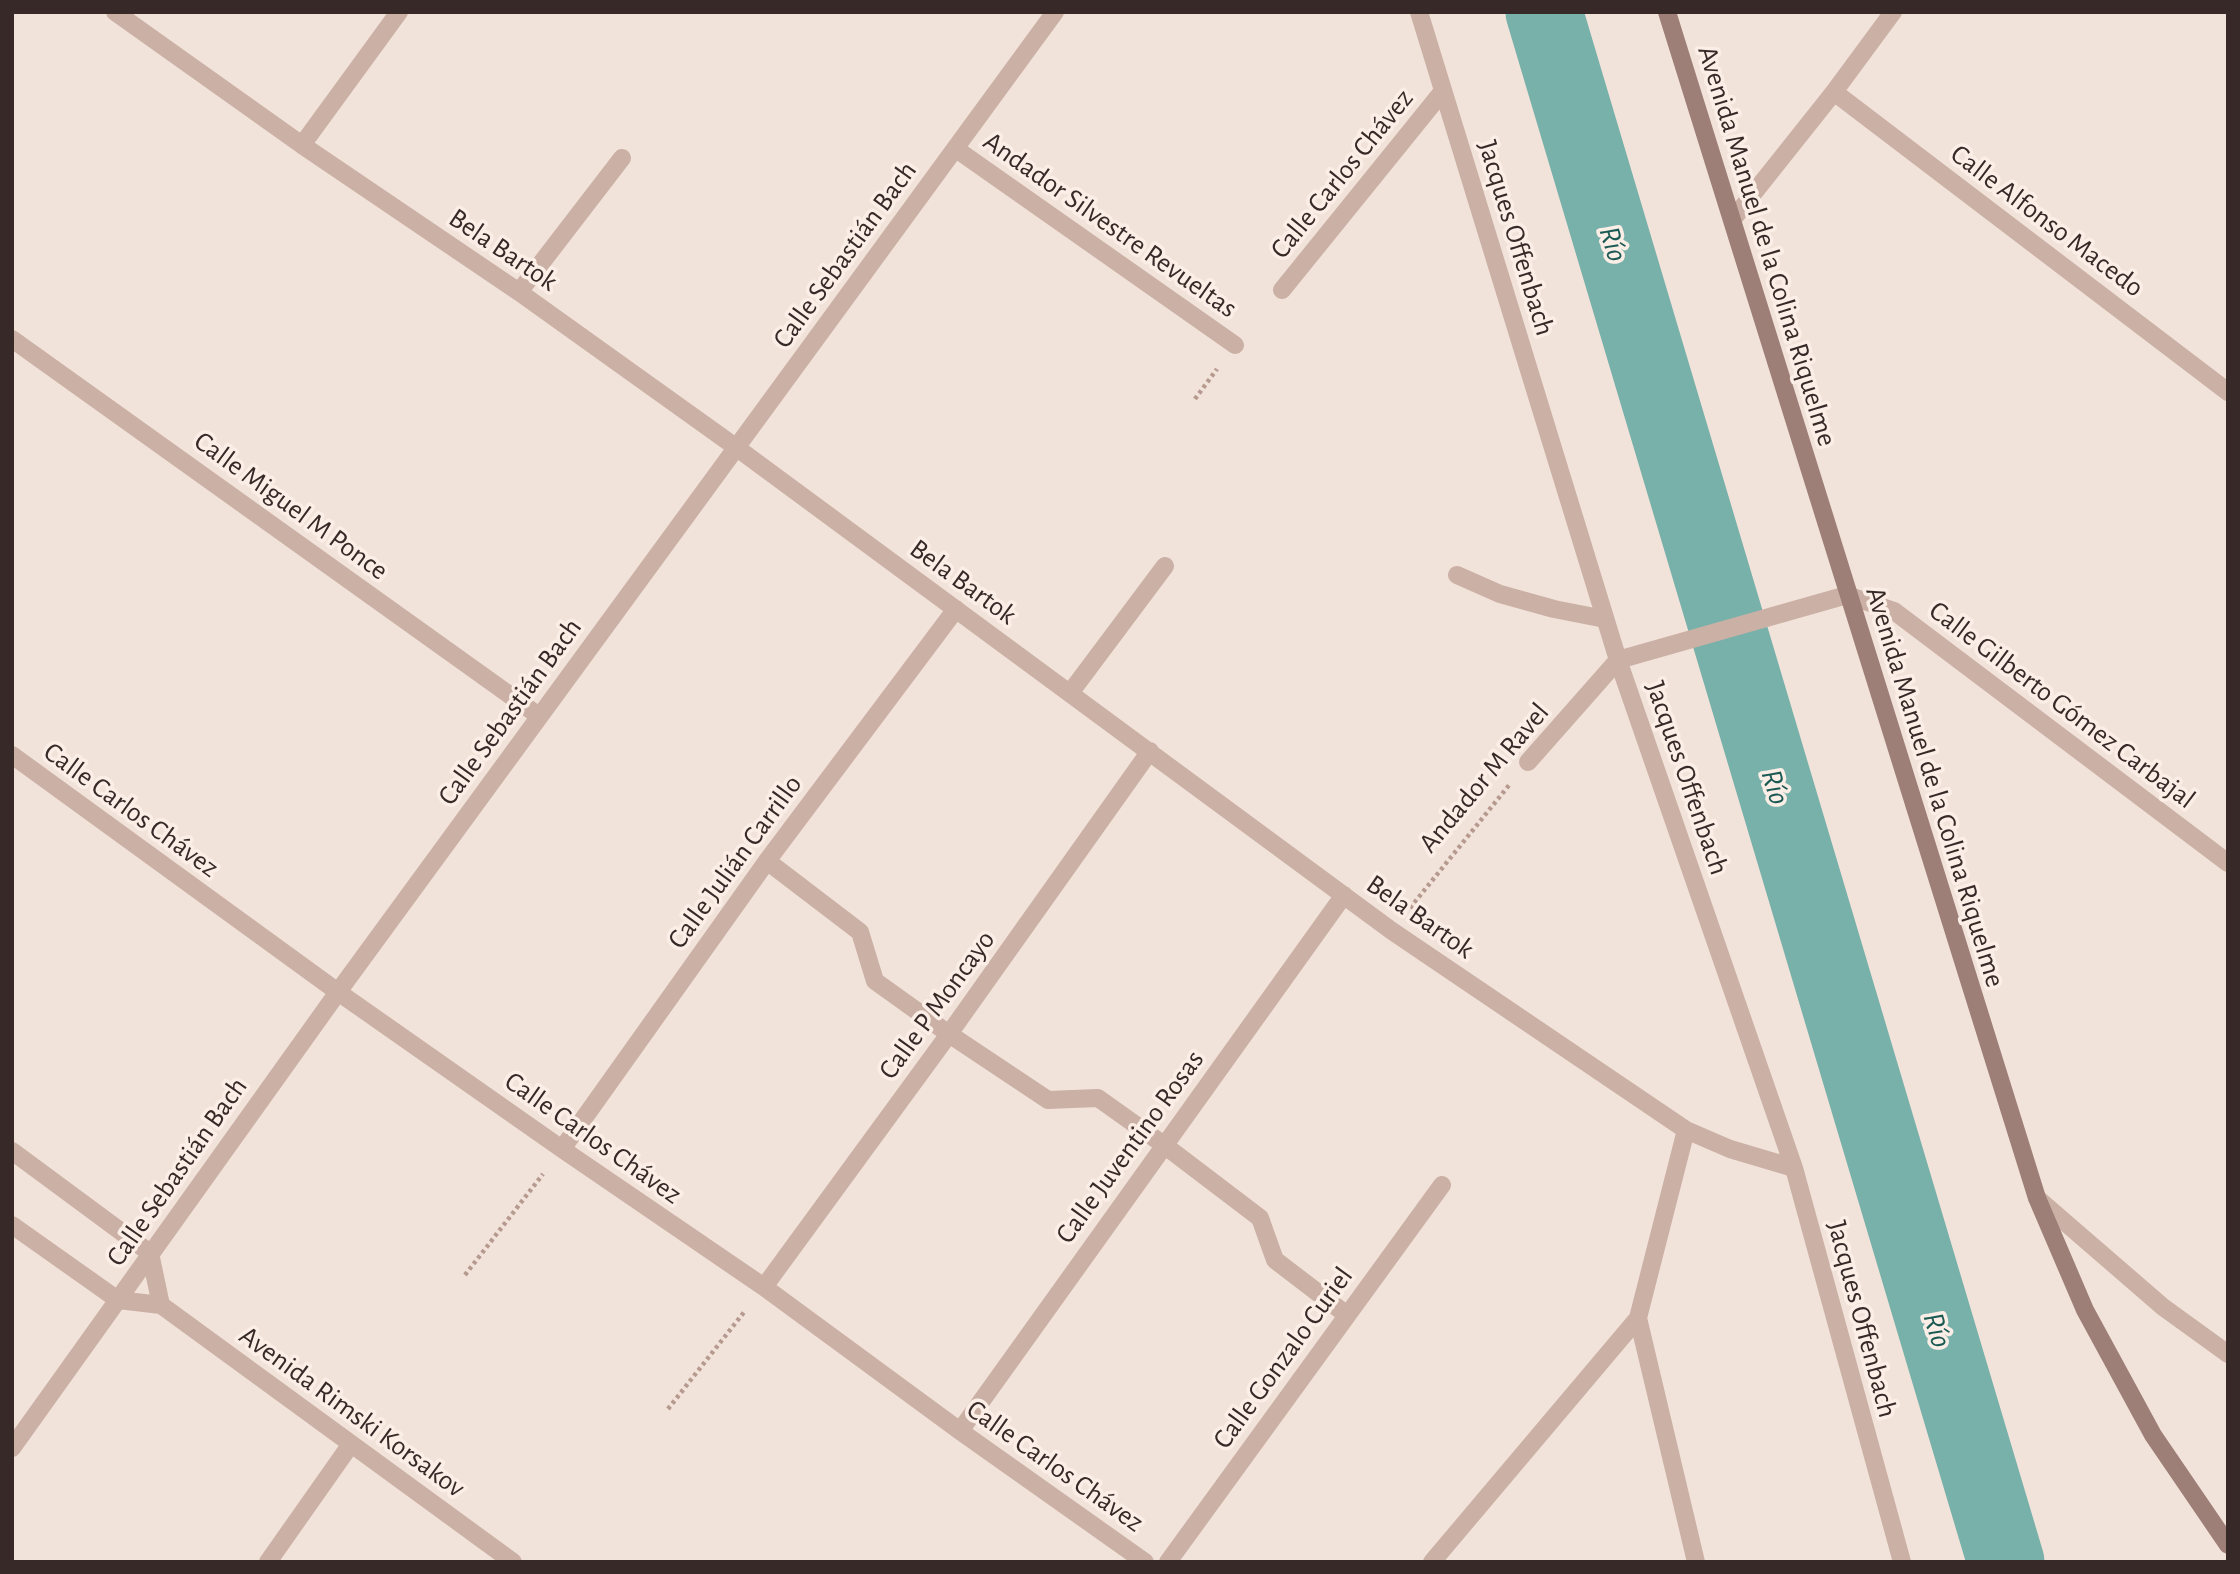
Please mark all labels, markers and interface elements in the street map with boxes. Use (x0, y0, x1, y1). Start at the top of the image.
street label: Avenida Manuel de la Colina Riquelme (1690, 42, 1844, 450)
street label: Calle Carlos Chávez (1263, 82, 1421, 266)
street label: Andador Silvestre Revueltas (977, 125, 1243, 325)
street label: Jacques Offenbach (1470, 136, 1562, 340)
street label: Calle Alfonso Macedo (1944, 137, 2150, 305)
street label: Calle Sebastián Bach (766, 155, 924, 355)
street label: Bela Bartok (442, 201, 564, 299)
water label: Río (1591, 222, 1635, 266)
street label: Calle Miguel M Ponce (187, 424, 395, 588)
street label: Bela Bartok (903, 532, 1023, 632)
street label: Avenida Manuel de la Colina Riquelme (1858, 583, 2012, 991)
street label: Calle Gilberto Gómez Carbajal (1922, 594, 2202, 816)
street label: Calle Sebastián Bach (431, 612, 589, 812)
street label: Jacques Offenbach (1638, 677, 1736, 879)
street label: Andador M Ravel (1412, 696, 1556, 860)
street label: Calle Carlos Chávez (37, 735, 225, 885)
water label: Río (1753, 765, 1797, 809)
street label: Calle Julián Carrillo (661, 769, 809, 955)
street label: Bela Bartok (1360, 868, 1480, 966)
street label: Calle P Moncayo (872, 924, 1002, 1086)
street label: Calle Juventino Rosas (1049, 1044, 1211, 1250)
street label: Calle Carlos Chávez (498, 1064, 688, 1212)
street label: Calle Sebastián Bach (99, 1071, 255, 1273)
street label: Jacques Offenbach (1820, 1217, 1904, 1421)
street label: Calle Gonzalo Curiel (1206, 1261, 1360, 1455)
water label: Río (1915, 1308, 1959, 1352)
street label: Avenida Rimski Korsakov (233, 1319, 471, 1505)
street label: Calle Carlos Chávez (960, 1392, 1150, 1540)

